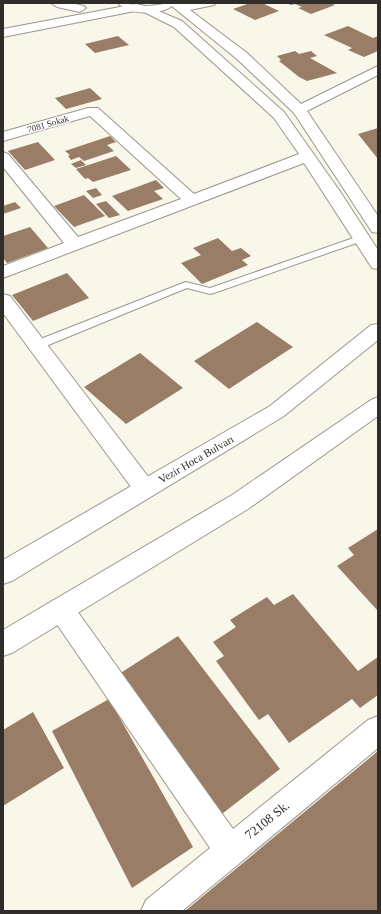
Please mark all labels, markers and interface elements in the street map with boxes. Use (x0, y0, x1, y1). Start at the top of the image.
street label: 7081 Sokak (26, 113, 70, 135)
street label: Vezir Hoca Bulvarı (156, 433, 236, 485)
street label: 72108 Sk. (242, 798, 292, 842)

